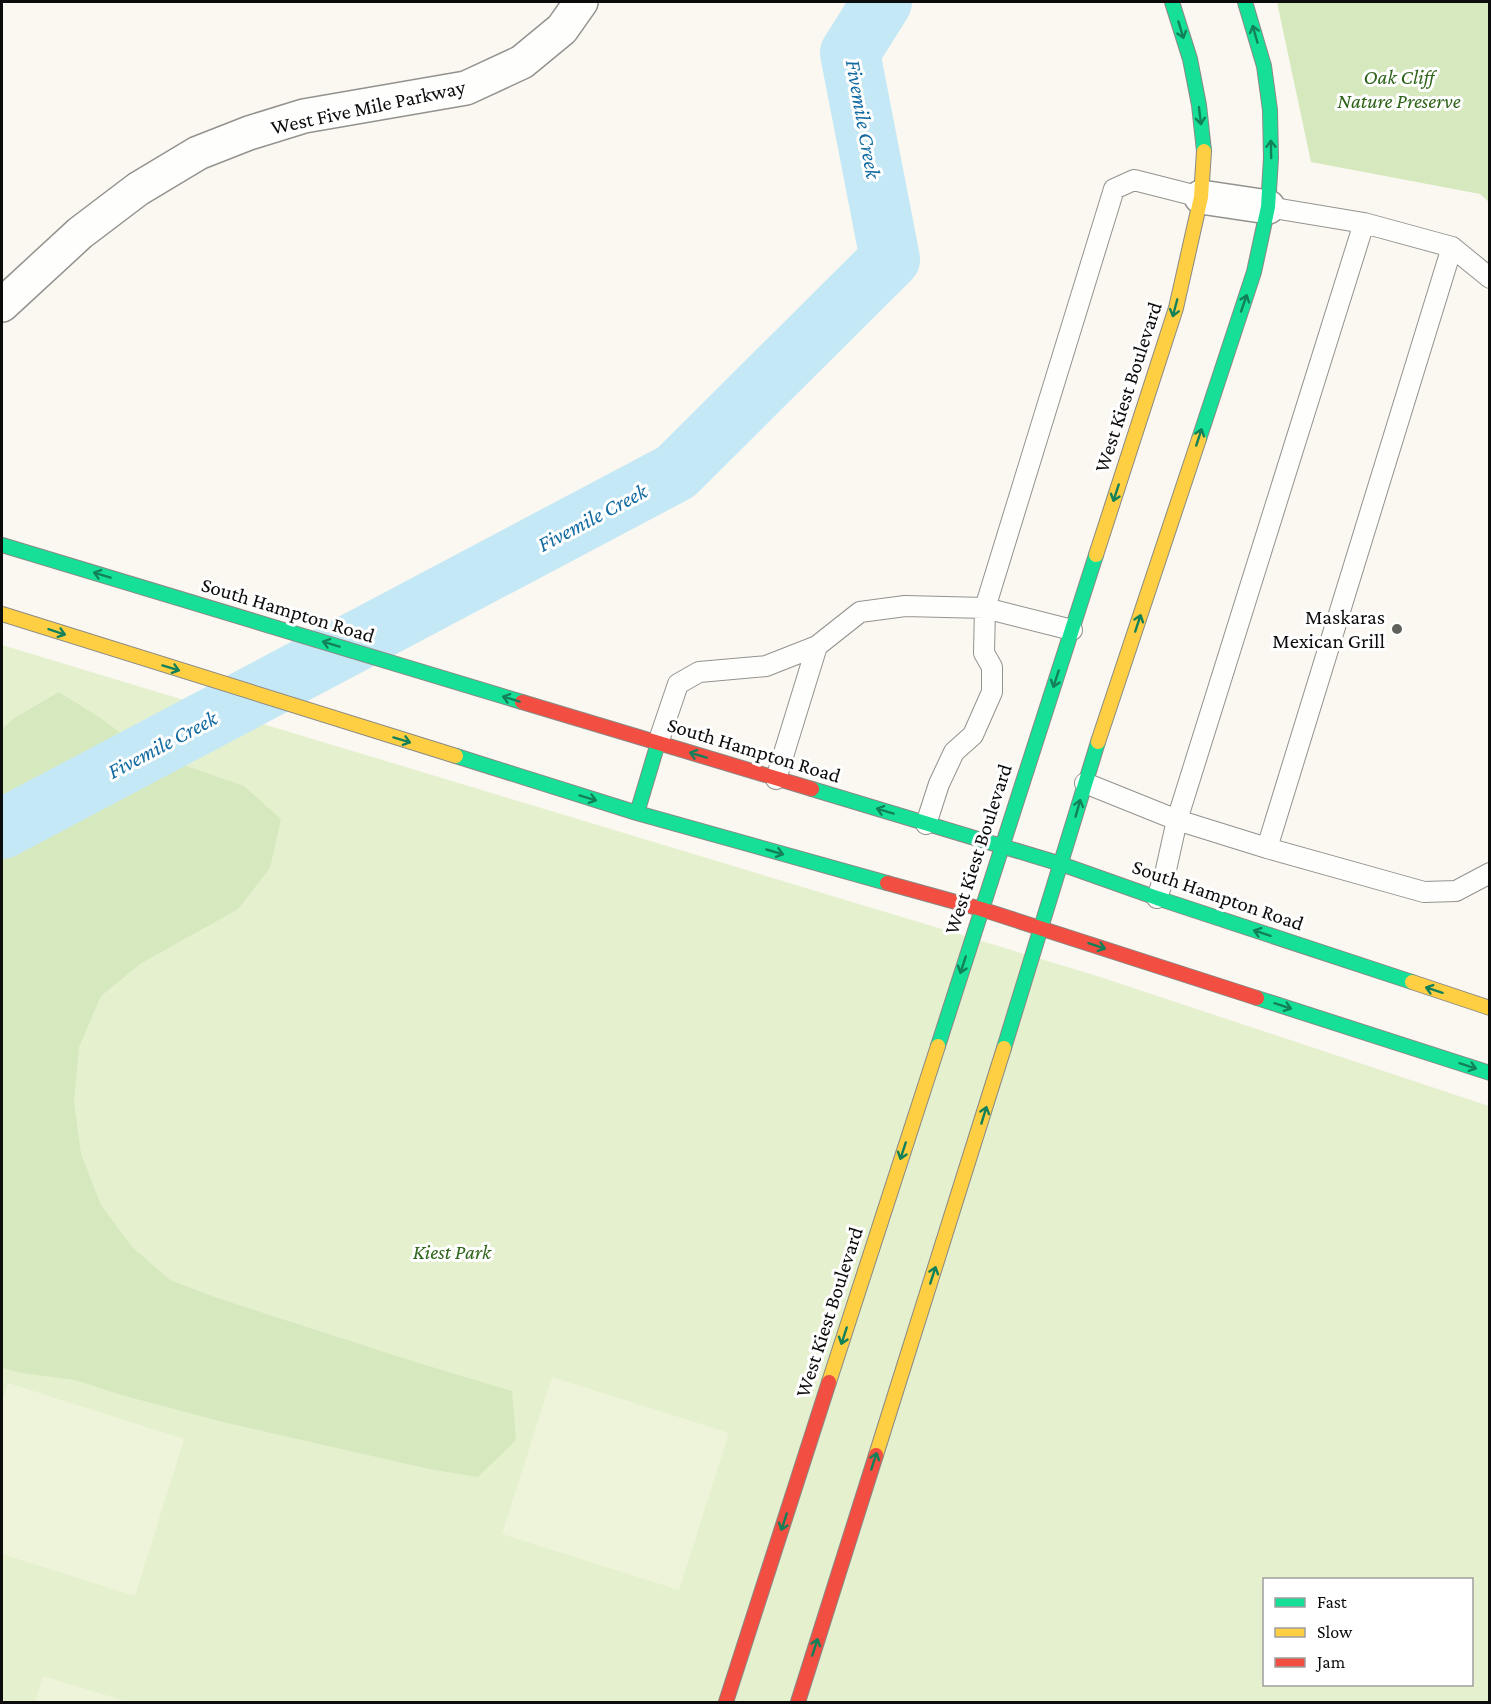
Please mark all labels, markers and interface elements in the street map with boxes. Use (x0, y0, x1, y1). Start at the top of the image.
one-way arrow (1176, 20, 1187, 39)
one-way arrow (1249, 25, 1260, 44)
water label: Fivemile Creek (841, 58, 887, 182)
park label: Oak Cliff Nature Preserve (1337, 65, 1461, 113)
street label: West Five Mile Parkway (269, 75, 468, 139)
one-way arrow (1195, 106, 1206, 126)
one-way arrow (1265, 139, 1277, 159)
one-way arrow (1239, 294, 1250, 313)
one-way arrow (1169, 298, 1180, 317)
street label: West Kiest Boulevard (1089, 299, 1167, 475)
one-way arrow (1194, 428, 1205, 447)
water label: Fivemile Creek (533, 477, 653, 557)
one-way arrow (1109, 483, 1120, 502)
one-way arrow (93, 569, 112, 580)
street label: South Hampton Road (198, 572, 378, 648)
place label: Maskaras Mexican Grill (1272, 605, 1385, 653)
one-way arrow (1133, 614, 1144, 633)
marker: Maskaras Mexican Grill (1390, 622, 1404, 636)
one-way arrow (47, 627, 66, 638)
one-way arrow (322, 638, 341, 649)
one-way arrow (161, 663, 180, 674)
one-way arrow (1049, 669, 1060, 688)
one-way arrow (502, 693, 521, 704)
water label: Fivemile Creek (103, 704, 223, 784)
street label: South Hampton Road (664, 712, 844, 788)
one-way arrow (392, 735, 411, 746)
one-way arrow (689, 749, 708, 760)
street label: West Kiest Boulevard (939, 761, 1017, 937)
one-way arrow (578, 793, 597, 804)
one-way arrow (1073, 799, 1084, 818)
one-way arrow (876, 805, 895, 816)
one-way arrow (765, 846, 784, 858)
street label: South Hampton Road (1129, 854, 1307, 936)
one-way arrow (1253, 926, 1272, 937)
one-way arrow (1087, 942, 1106, 953)
one-way arrow (957, 955, 968, 974)
one-way arrow (1425, 983, 1444, 994)
one-way arrow (1273, 1001, 1292, 1012)
one-way arrow (1458, 1061, 1477, 1072)
one-way arrow (979, 1106, 990, 1125)
one-way arrow (897, 1141, 908, 1160)
street label: West Kiest Boulevard (790, 1224, 868, 1400)
park label: Kiest Park (413, 1240, 492, 1264)
one-way arrow (928, 1266, 939, 1285)
one-way arrow (837, 1326, 848, 1345)
one-way arrow (869, 1452, 880, 1471)
one-way arrow (778, 1512, 789, 1531)
legend (1263, 1578, 1473, 1686)
text: Fast (1317, 1592, 1348, 1612)
text: Slow (1317, 1622, 1353, 1642)
one-way arrow (811, 1638, 822, 1657)
text: Jam (1315, 1652, 1346, 1672)

